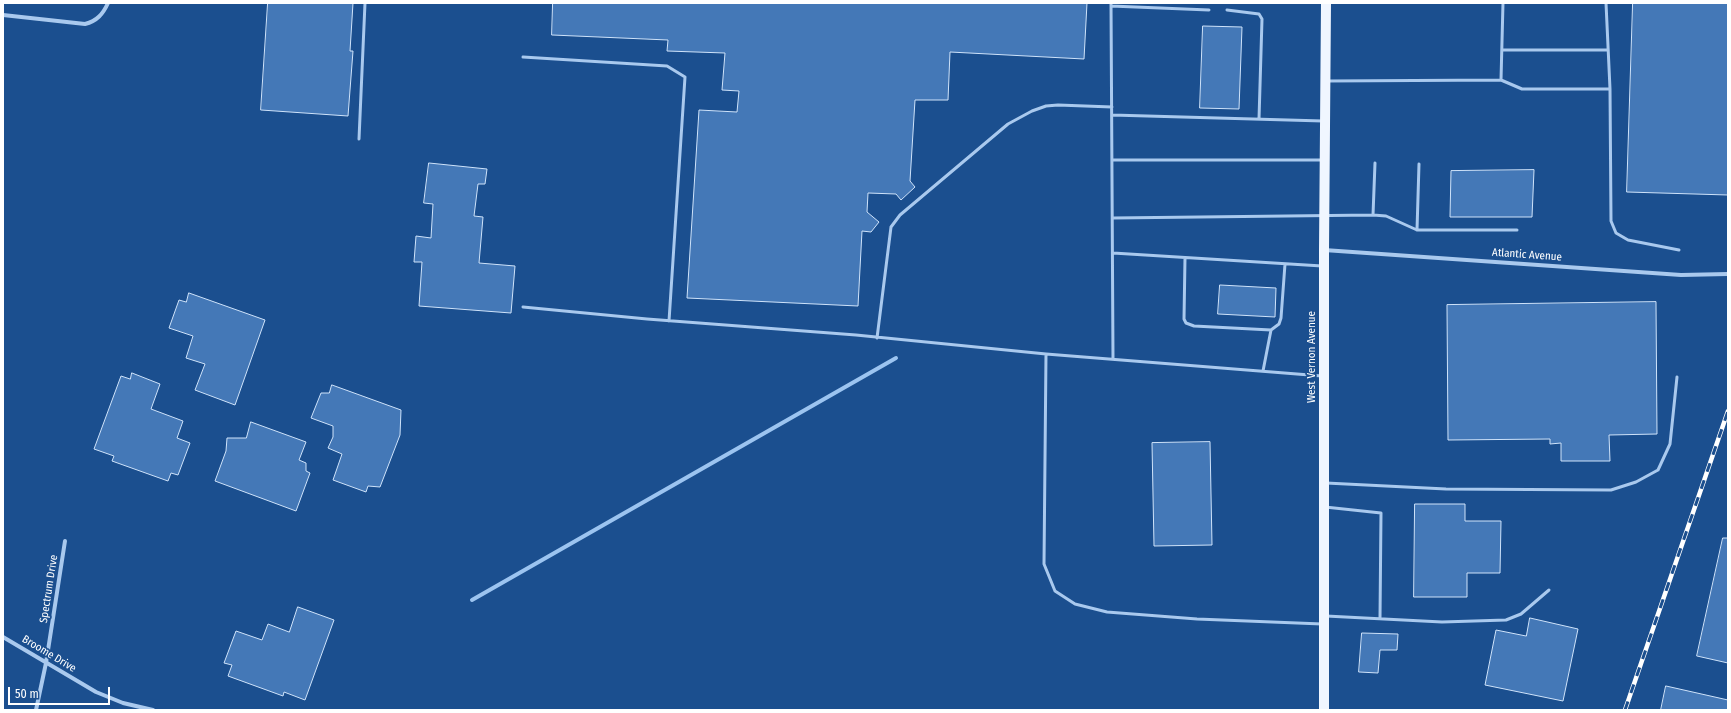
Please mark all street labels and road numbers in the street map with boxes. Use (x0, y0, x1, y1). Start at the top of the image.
street label: Atlantic Avenue (1492, 246, 1562, 264)
street label: West Vernon Avenue (1305, 311, 1319, 403)
street label: Spectrum Drive (37, 554, 61, 624)
street label: Broome Drive (20, 633, 78, 675)

